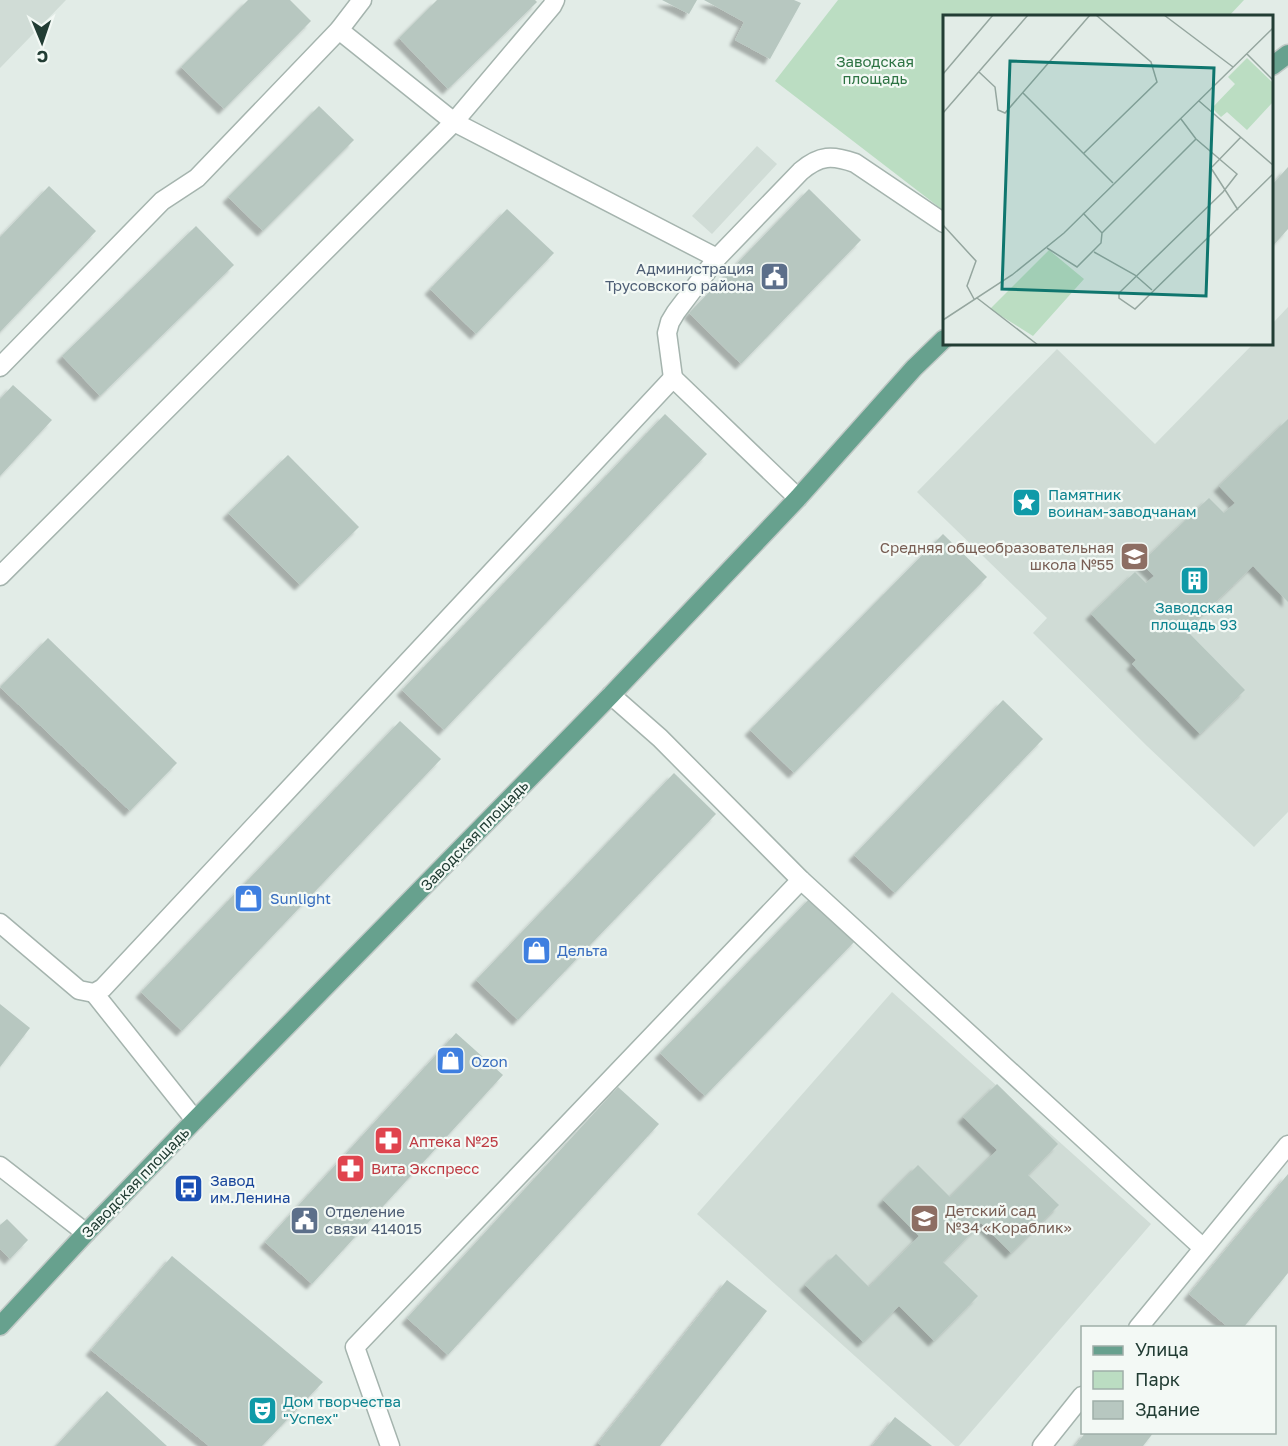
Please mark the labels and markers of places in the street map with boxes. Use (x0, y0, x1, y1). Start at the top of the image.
place label: Администрация Трусовского района (605, 259, 754, 294)
public building icon: Администрация Трусовского района (759, 261, 791, 293)
place label: Памятник воинам-заводчанам (1048, 485, 1197, 520)
place icon: Памятник воинам-заводчанам (1011, 487, 1043, 519)
place label: Средняя общеобразовательная школа №55 (880, 538, 1114, 573)
school or university icon: Средняя общеобразовательная школа №55 (1119, 540, 1151, 572)
building icon: Заводская площадь 93 (1178, 564, 1210, 596)
place label: Заводская площадь 93 (1151, 598, 1237, 633)
shop icon: Sunlight (233, 882, 265, 914)
place label: Sunlight (270, 889, 331, 907)
shop icon: Дельта (520, 934, 552, 966)
place label: Дельта (557, 941, 608, 959)
shop icon: Ozon (434, 1045, 466, 1077)
place label: Ozon (471, 1052, 508, 1070)
pharmacy icon: Аптека №25 (372, 1125, 404, 1157)
place label: Аптека №25 (409, 1132, 498, 1150)
pharmacy icon: Вита Экспресс (334, 1152, 366, 1184)
place label: Вита Экспресс (371, 1159, 479, 1177)
place label: Завод им.Ленина (210, 1171, 290, 1206)
bus stop icon: Завод им.Ленина (173, 1173, 205, 1205)
place label: Детский сад №34 «Кораблик» (945, 1201, 1072, 1236)
place label: Отделение связи 414015 (325, 1202, 422, 1237)
school or university icon: Детский сад №34 «Кораблик» (908, 1203, 940, 1235)
public building icon: Отделение связи 414015 (288, 1204, 320, 1236)
place label: Дом творчества "Успех" (283, 1392, 401, 1427)
theatre icon: Дом творчества "Успех" (246, 1394, 278, 1426)

